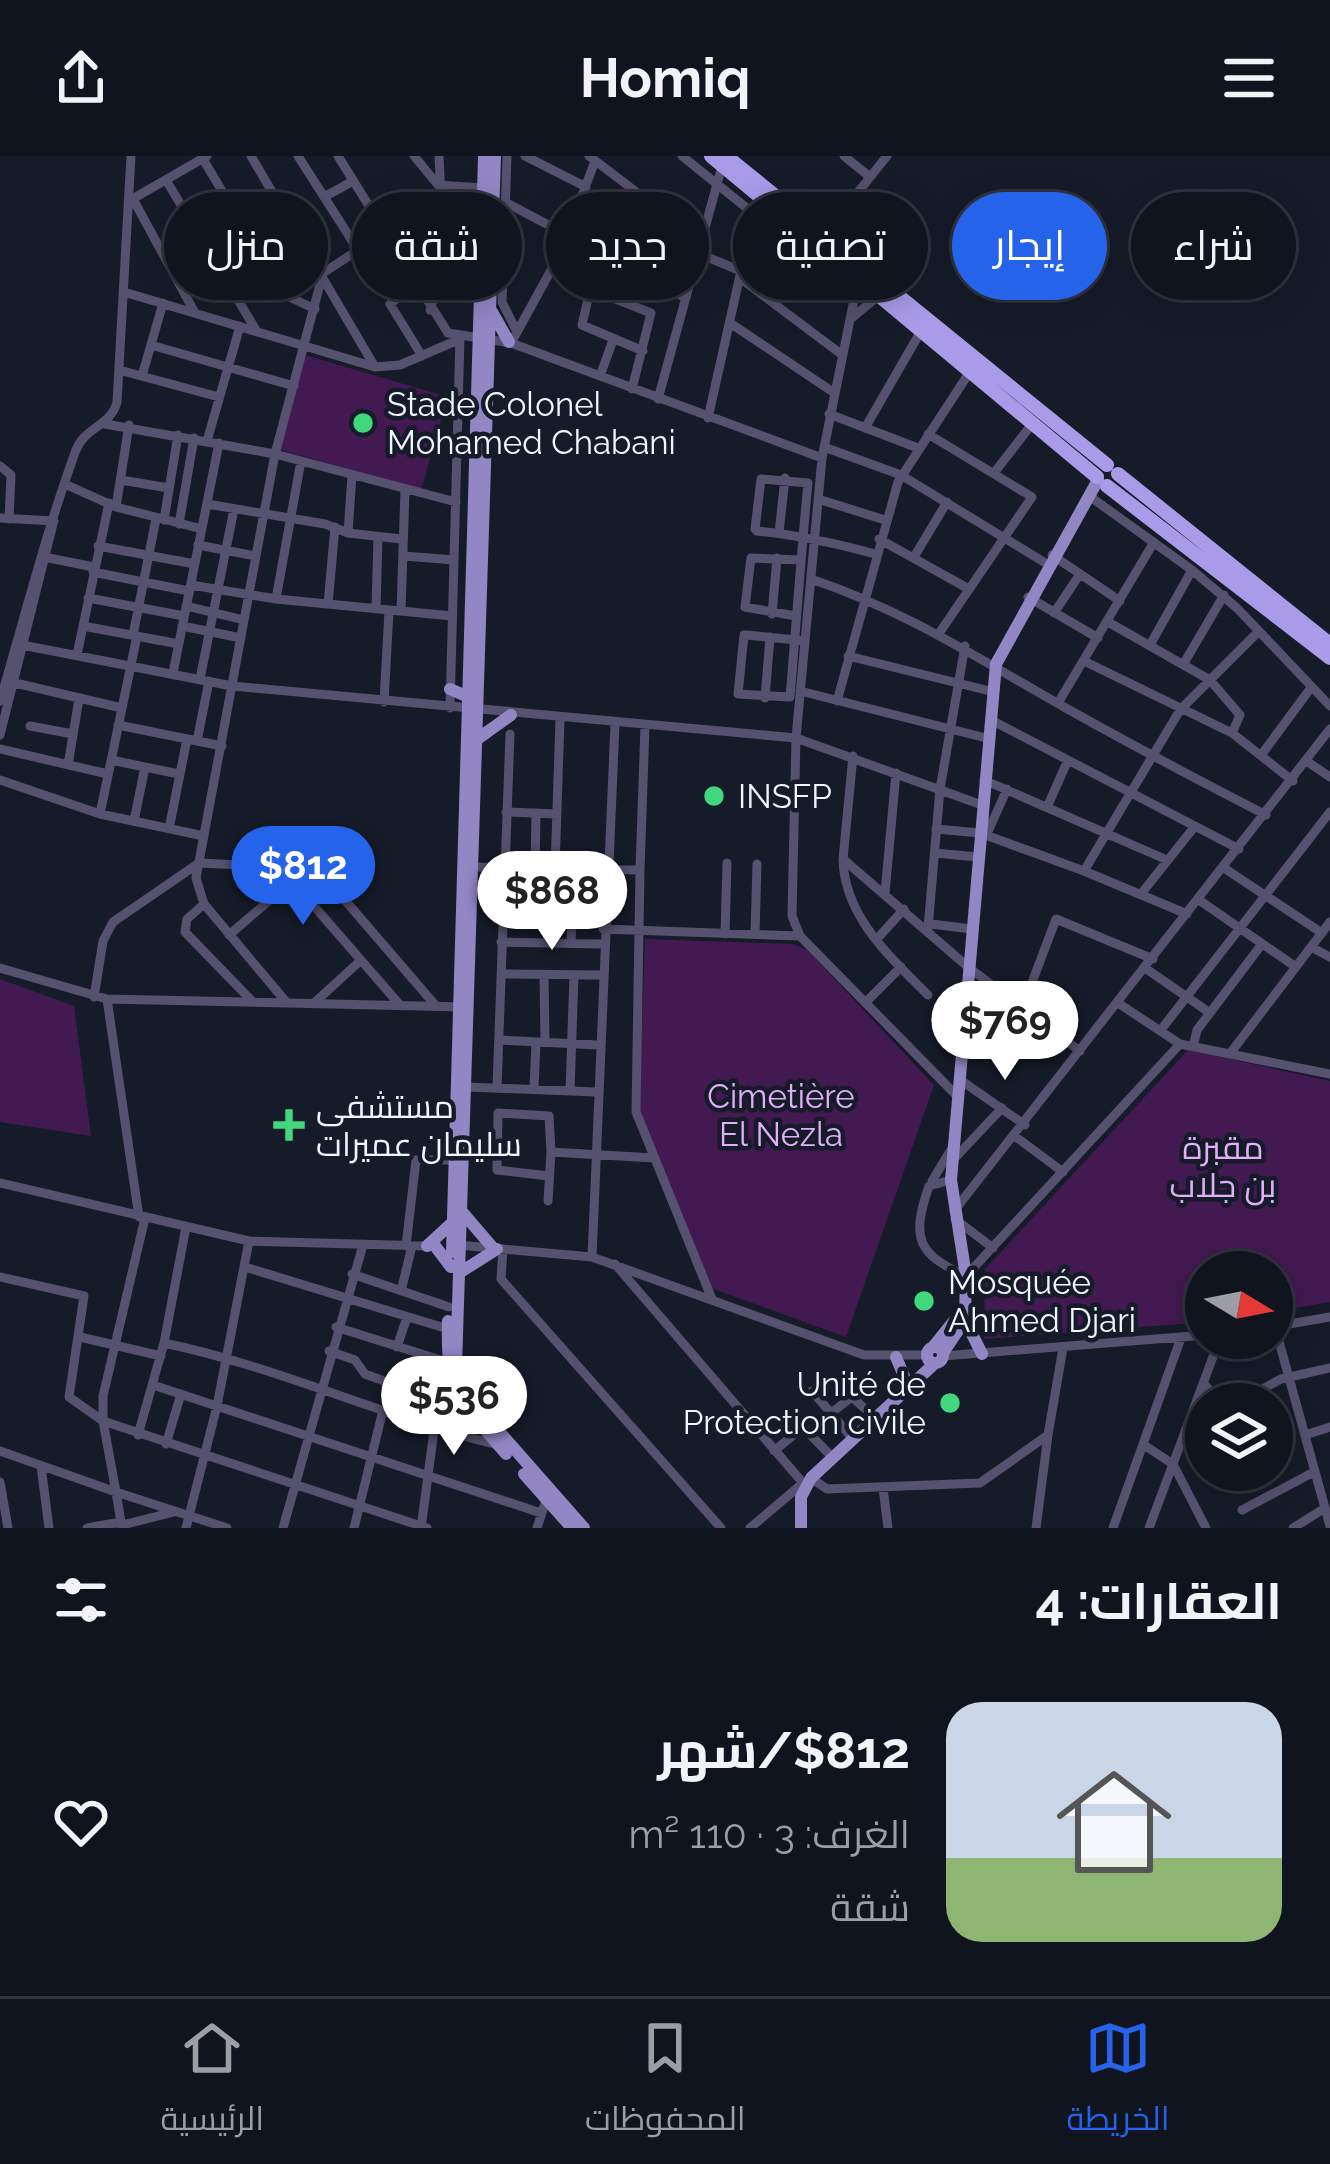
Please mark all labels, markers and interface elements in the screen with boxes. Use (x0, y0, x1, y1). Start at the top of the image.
icon: share (48, 45, 114, 111)
icon: menu (1216, 45, 1282, 111)
text: Homiq (580, 46, 750, 110)
chip: منزل (164, 192, 328, 300)
chip: شقة (352, 192, 522, 300)
chip: جديد (546, 192, 709, 300)
chip: تصفية (733, 192, 928, 300)
chip: إيجار (952, 192, 1107, 300)
chip: شراء (1131, 192, 1296, 300)
place label: Stade Colonel Mohamed Chabani (387, 385, 676, 462)
marker: Stade Colonel Mohamed Chabani (350, 410, 376, 436)
place label: INSFP (738, 777, 832, 816)
marker: INSFP (701, 783, 727, 809)
pin: $812 (232, 826, 374, 928)
text: $812 (258, 842, 348, 888)
pin: $868 (481, 851, 623, 953)
text: $868 (504, 867, 600, 913)
pin: $769 (934, 981, 1076, 1083)
text: $769 (958, 997, 1052, 1043)
park label: Cimetière El Nezla (707, 1077, 855, 1154)
place label: مستشفى سليمان عميرات (316, 1087, 522, 1164)
marker: مستشفى سليمان عميرات (273, 1109, 305, 1141)
park label: مقبرة بن جلاب (1170, 1128, 1276, 1206)
north arrow (1185, 1251, 1293, 1359)
map controls (1185, 1251, 1293, 1491)
place label: Mosquée Ahmed Djari (948, 1263, 1136, 1340)
marker: Mosquée Ahmed Djari (911, 1288, 937, 1314)
pin: $536 (383, 1356, 525, 1458)
place label: Unité de Protection civile (683, 1365, 926, 1442)
text: $536 (408, 1372, 500, 1418)
button: layers (1185, 1383, 1293, 1491)
marker: Unité de Protection civile (937, 1390, 963, 1416)
icon: filters (48, 1567, 114, 1633)
text: العقارات: 4 (1036, 1571, 1282, 1631)
text: $812/شهر (658, 1720, 910, 1780)
icon: home (1042, 1750, 1186, 1894)
icon: heart (48, 1789, 114, 1855)
text: الغرف: 3 · 110 m² (628, 1811, 910, 1857)
text: شقة (830, 1884, 910, 1930)
tab: الرئيسية (161, 2015, 264, 2149)
tab: المحفوظات (585, 2015, 746, 2149)
tab: الخريطة (1067, 2015, 1170, 2149)

